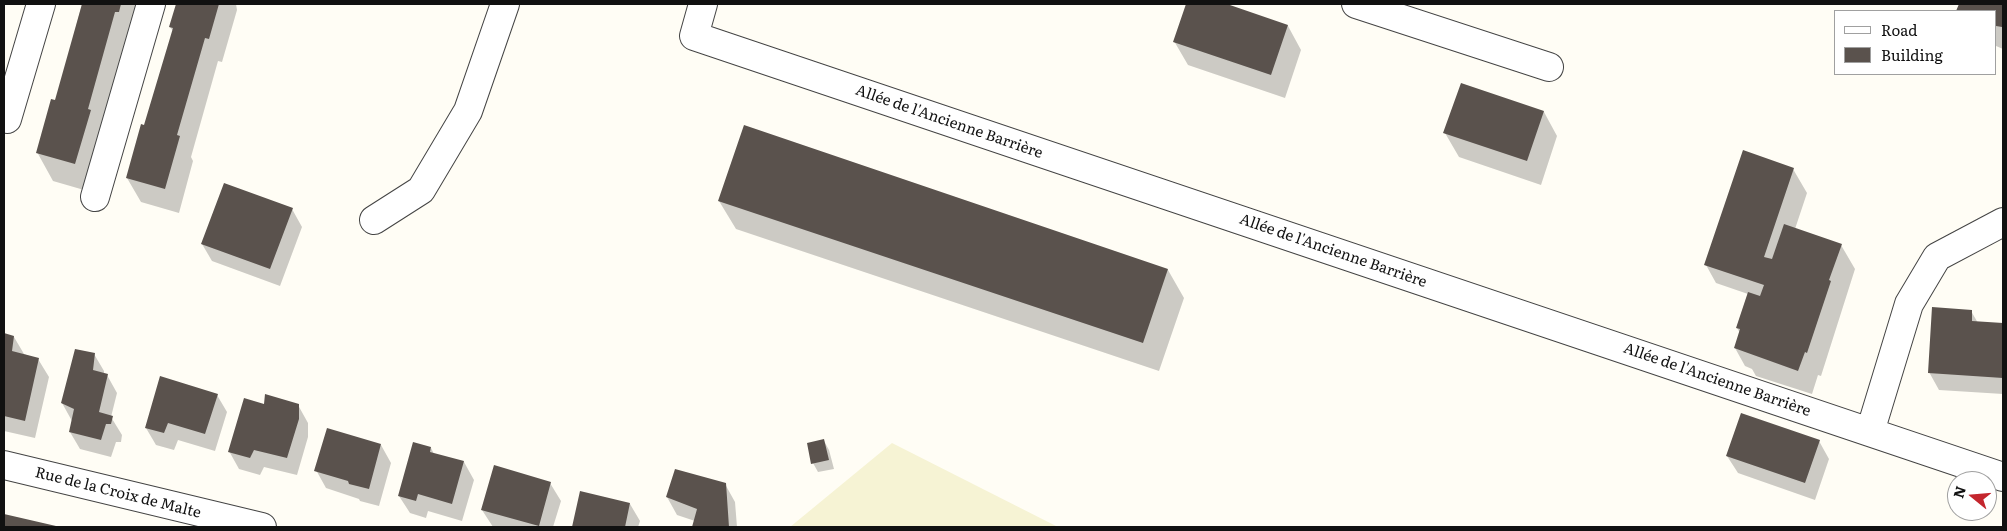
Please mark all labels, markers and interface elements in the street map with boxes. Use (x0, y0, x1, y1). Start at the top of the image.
legend (1834, 10, 1997, 75)
text: Road (1881, 18, 1917, 41)
text: Building (1881, 43, 1943, 66)
street label: Allée de l'Ancienne Barrière (853, 81, 1045, 163)
street label: Allée de l'Ancienne Barrière (1237, 210, 1429, 292)
street label: Allée de l'Ancienne Barrière (1621, 339, 1813, 421)
street label: Rue de la Croix de Malte (33, 464, 203, 522)
north arrow (1947, 471, 1997, 521)
text: N (1947, 483, 1970, 500)

